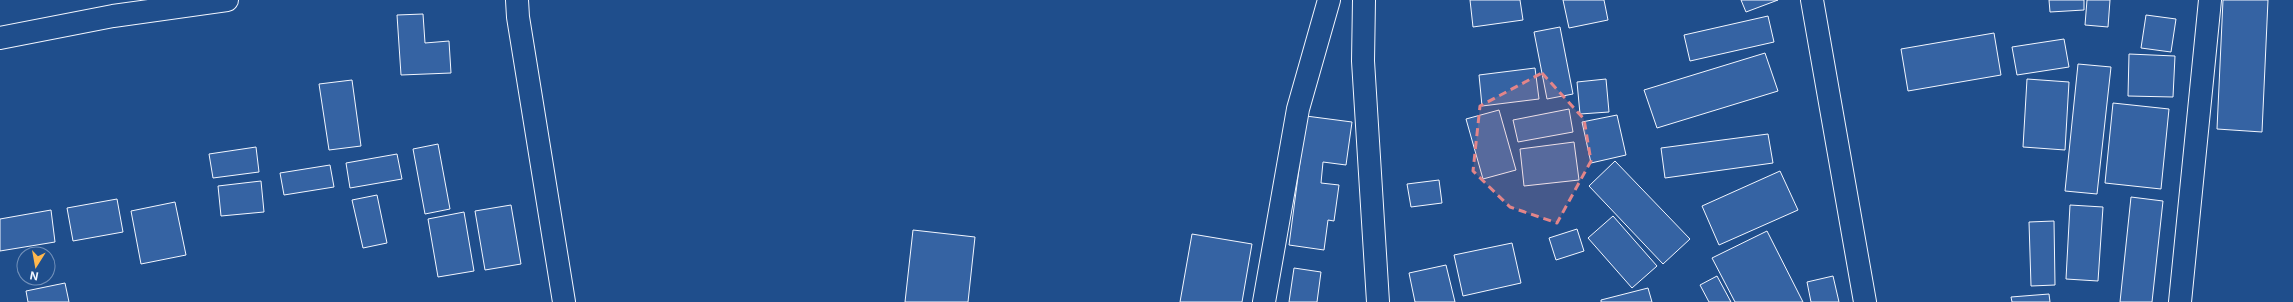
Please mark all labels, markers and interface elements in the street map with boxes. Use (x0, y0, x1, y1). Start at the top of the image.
north arrow (16, 246, 56, 286)
text: N (29, 268, 40, 283)

